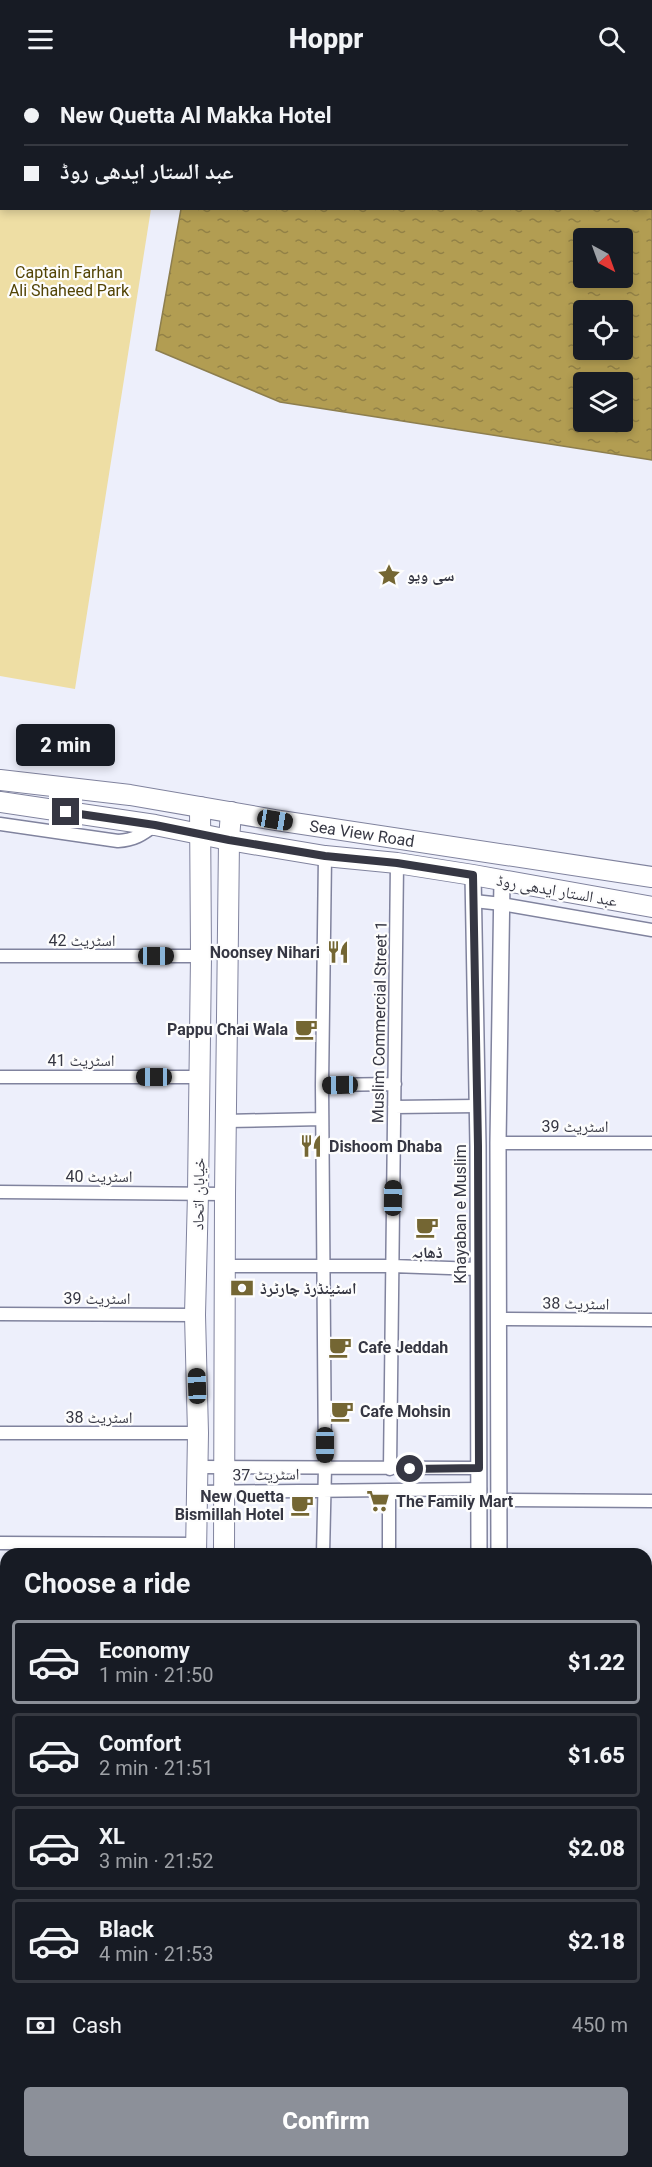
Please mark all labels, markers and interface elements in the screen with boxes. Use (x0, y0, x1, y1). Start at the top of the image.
icon: menu (24, 23, 57, 56)
text: Hoppr (289, 23, 363, 55)
icon: search (595, 23, 628, 56)
text: New Quetta Al Makka Hotel (60, 103, 331, 128)
text: عبد الستار ایدھی روڈ (60, 159, 234, 184)
north arrow (573, 228, 633, 288)
map controls (573, 228, 633, 432)
park label: Captain Farhan Ali Shaheed Park (9, 263, 130, 300)
button: locate (573, 300, 633, 360)
button: layers (573, 372, 633, 432)
place icon: سی ویو (376, 562, 402, 588)
place label: سی ویو (407, 566, 454, 585)
callout: 2 min (16, 725, 116, 767)
text: 2 min (40, 733, 91, 757)
route end (52, 798, 79, 825)
car (256, 808, 294, 832)
street label: Sea View Road (308, 816, 416, 851)
street label: عبد الستار ایدھی روڈ (495, 871, 619, 911)
street label: Muslim Commercial Street 1 (368, 921, 391, 1123)
street label: اسٹریٹ 42 (48, 931, 116, 950)
restaurant icon: Noonsey Nihari (325, 939, 351, 965)
place label: Noonsey Nihari (210, 943, 320, 962)
car (138, 947, 174, 965)
cafe icon: Pappu Chai Wala (293, 1016, 319, 1042)
place label: Pappu Chai Wala (167, 1020, 288, 1039)
street label: اسٹریٹ 41 (47, 1051, 115, 1070)
car (136, 1068, 172, 1086)
car (322, 1076, 358, 1094)
street label: اسٹریٹ 39 (541, 1117, 609, 1136)
restaurant icon: Dishoom Dhaba (298, 1133, 324, 1159)
place label: Dishoom Dhaba (329, 1137, 443, 1156)
street label: Khayaban e Muslim (451, 1144, 470, 1284)
street label: خیابان اتحاد (188, 1158, 210, 1230)
street label: اسٹریٹ 40 (65, 1167, 133, 1186)
car (384, 1180, 402, 1216)
cafe icon: ڈھابہ (414, 1214, 440, 1240)
place label: ڈھابہ (411, 1243, 443, 1262)
bank icon: اسٹینڈرڈ چارٹرڈ (229, 1275, 255, 1301)
place label: اسٹینڈرڈ چارٹرڈ (260, 1279, 356, 1298)
street label: اسٹریٹ 39 (63, 1289, 131, 1308)
street label: اسٹریٹ 38 (542, 1293, 610, 1314)
cafe icon: Cafe Jeddah (327, 1334, 353, 1360)
place label: Cafe Jeddah (358, 1338, 448, 1357)
car (187, 1368, 207, 1404)
cafe icon: Cafe Mohsin (329, 1398, 355, 1424)
place label: Cafe Mohsin (360, 1402, 451, 1421)
street label: اسٹریٹ 38 (65, 1408, 133, 1427)
car (316, 1427, 334, 1463)
route start (396, 1455, 423, 1482)
street label: اسٹریٹ 37 (232, 1464, 300, 1485)
place label: New Quetta Bismillah Hotel (175, 1487, 284, 1524)
supermarket icon: The Family Mart (365, 1488, 391, 1514)
cafe icon: New Quetta Bismillah Hotel (289, 1492, 315, 1518)
place label: The Family Mart (396, 1492, 514, 1511)
text: Choose a ride (24, 1568, 190, 1600)
icon: car (27, 1635, 81, 1689)
text: Economy (99, 1638, 190, 1663)
text: $1.22 (568, 1650, 625, 1675)
text: 1 min · 21:50 (99, 1663, 214, 1687)
icon: car (27, 1728, 81, 1782)
text: Comfort (99, 1731, 181, 1756)
text: $1.65 (568, 1743, 625, 1768)
text: 2 min · 21:51 (99, 1756, 214, 1780)
icon: car (27, 1821, 81, 1875)
text: XL (99, 1824, 125, 1849)
text: $2.08 (568, 1836, 625, 1861)
text: 3 min · 21:52 (99, 1849, 214, 1873)
icon: car (27, 1914, 81, 1968)
text: Black (99, 1917, 154, 1942)
text: $2.18 (568, 1929, 625, 1954)
text: 4 min · 21:53 (99, 1942, 214, 1966)
icon: cash (24, 2009, 57, 2042)
text: Cash (72, 2013, 122, 2038)
text: 450 m (572, 2013, 628, 2037)
button: Confirm (24, 2087, 628, 2156)

